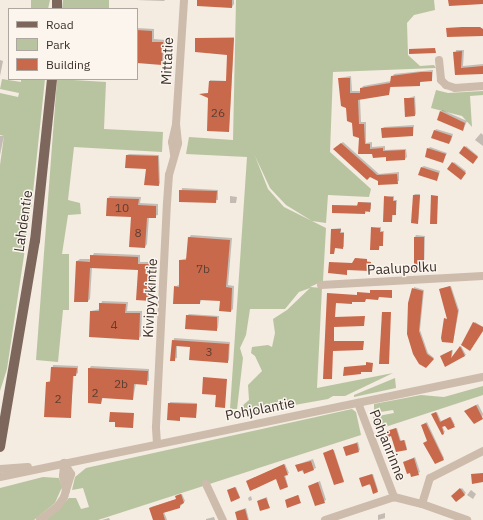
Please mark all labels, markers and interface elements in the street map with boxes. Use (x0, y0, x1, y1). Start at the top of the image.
legend (8, 8, 138, 80)
text: Road (46, 17, 74, 32)
text: Park (46, 37, 70, 52)
street label: Mittatie (157, 37, 177, 85)
text: Building (46, 57, 90, 72)
house number: 26 (211, 106, 225, 120)
street label: Lahdentie (10, 189, 36, 253)
house number: 10 (115, 201, 129, 215)
house number: 8 (134, 226, 142, 240)
street label: Kivipyykintie (140, 258, 160, 338)
street label: Paalupolku (367, 258, 437, 278)
house number: 7b (196, 262, 210, 276)
house number: 4 (110, 318, 118, 332)
house number: 3 (205, 345, 213, 359)
house number: 2b (114, 377, 128, 391)
house number: 2 (91, 386, 99, 400)
house number: 2 (54, 392, 62, 406)
street label: Pohjolantie (224, 394, 296, 424)
street label: Pohjanrinne (366, 407, 410, 483)

